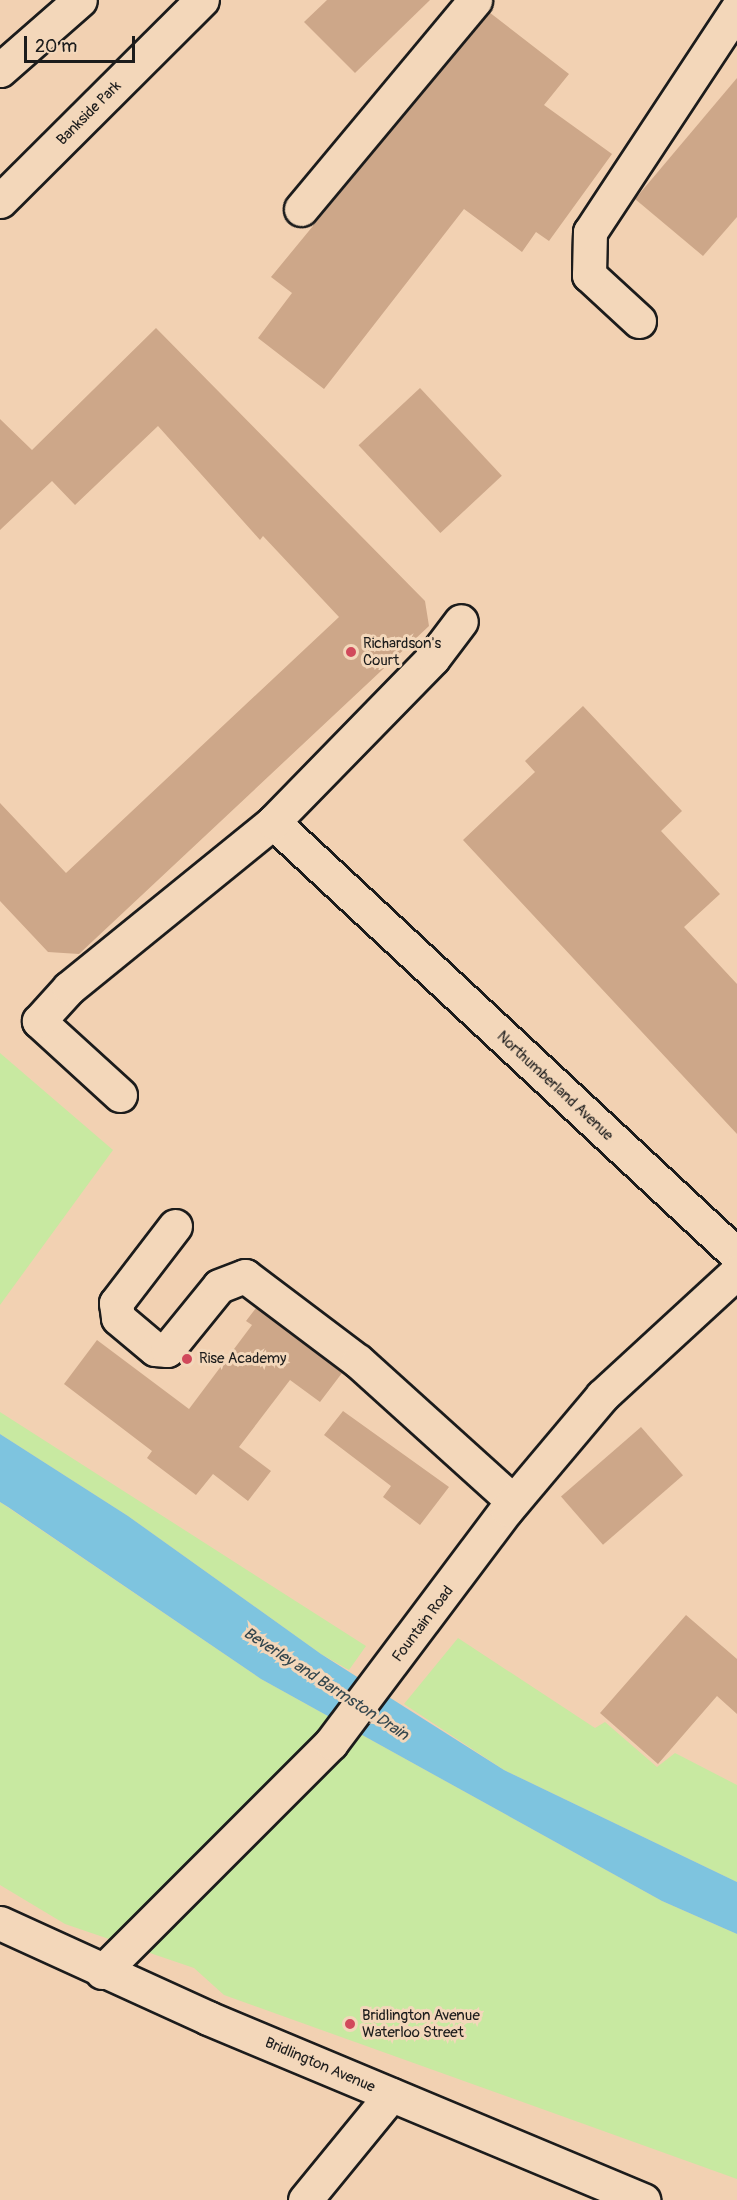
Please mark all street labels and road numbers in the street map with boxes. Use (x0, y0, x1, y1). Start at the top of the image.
street label: Bankside Park (53, 77, 125, 149)
street label: Northumberland Avenue (493, 1027, 617, 1145)
street label: Fountain Road (389, 1582, 457, 1666)
street label: Bridlington Avenue (262, 2034, 378, 2096)

